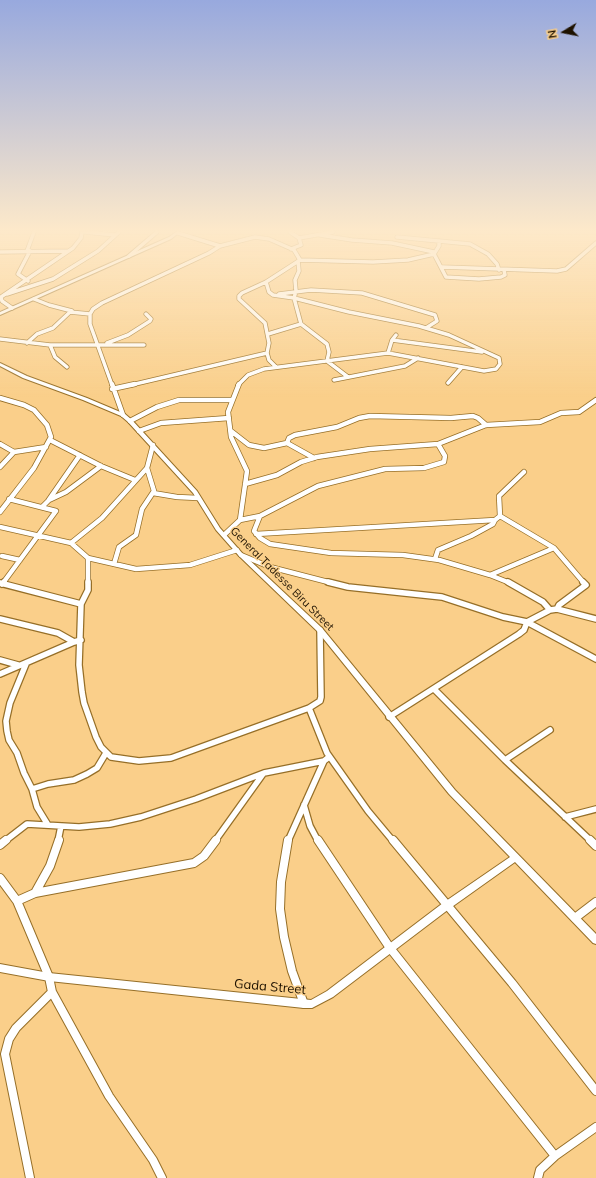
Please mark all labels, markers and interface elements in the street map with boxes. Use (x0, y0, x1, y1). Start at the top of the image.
north arrow (544, 12, 584, 52)
text: N (545, 29, 560, 39)
street label: General Tadesse Biru Street (227, 524, 337, 634)
street label: Gada Street (233, 976, 307, 998)

